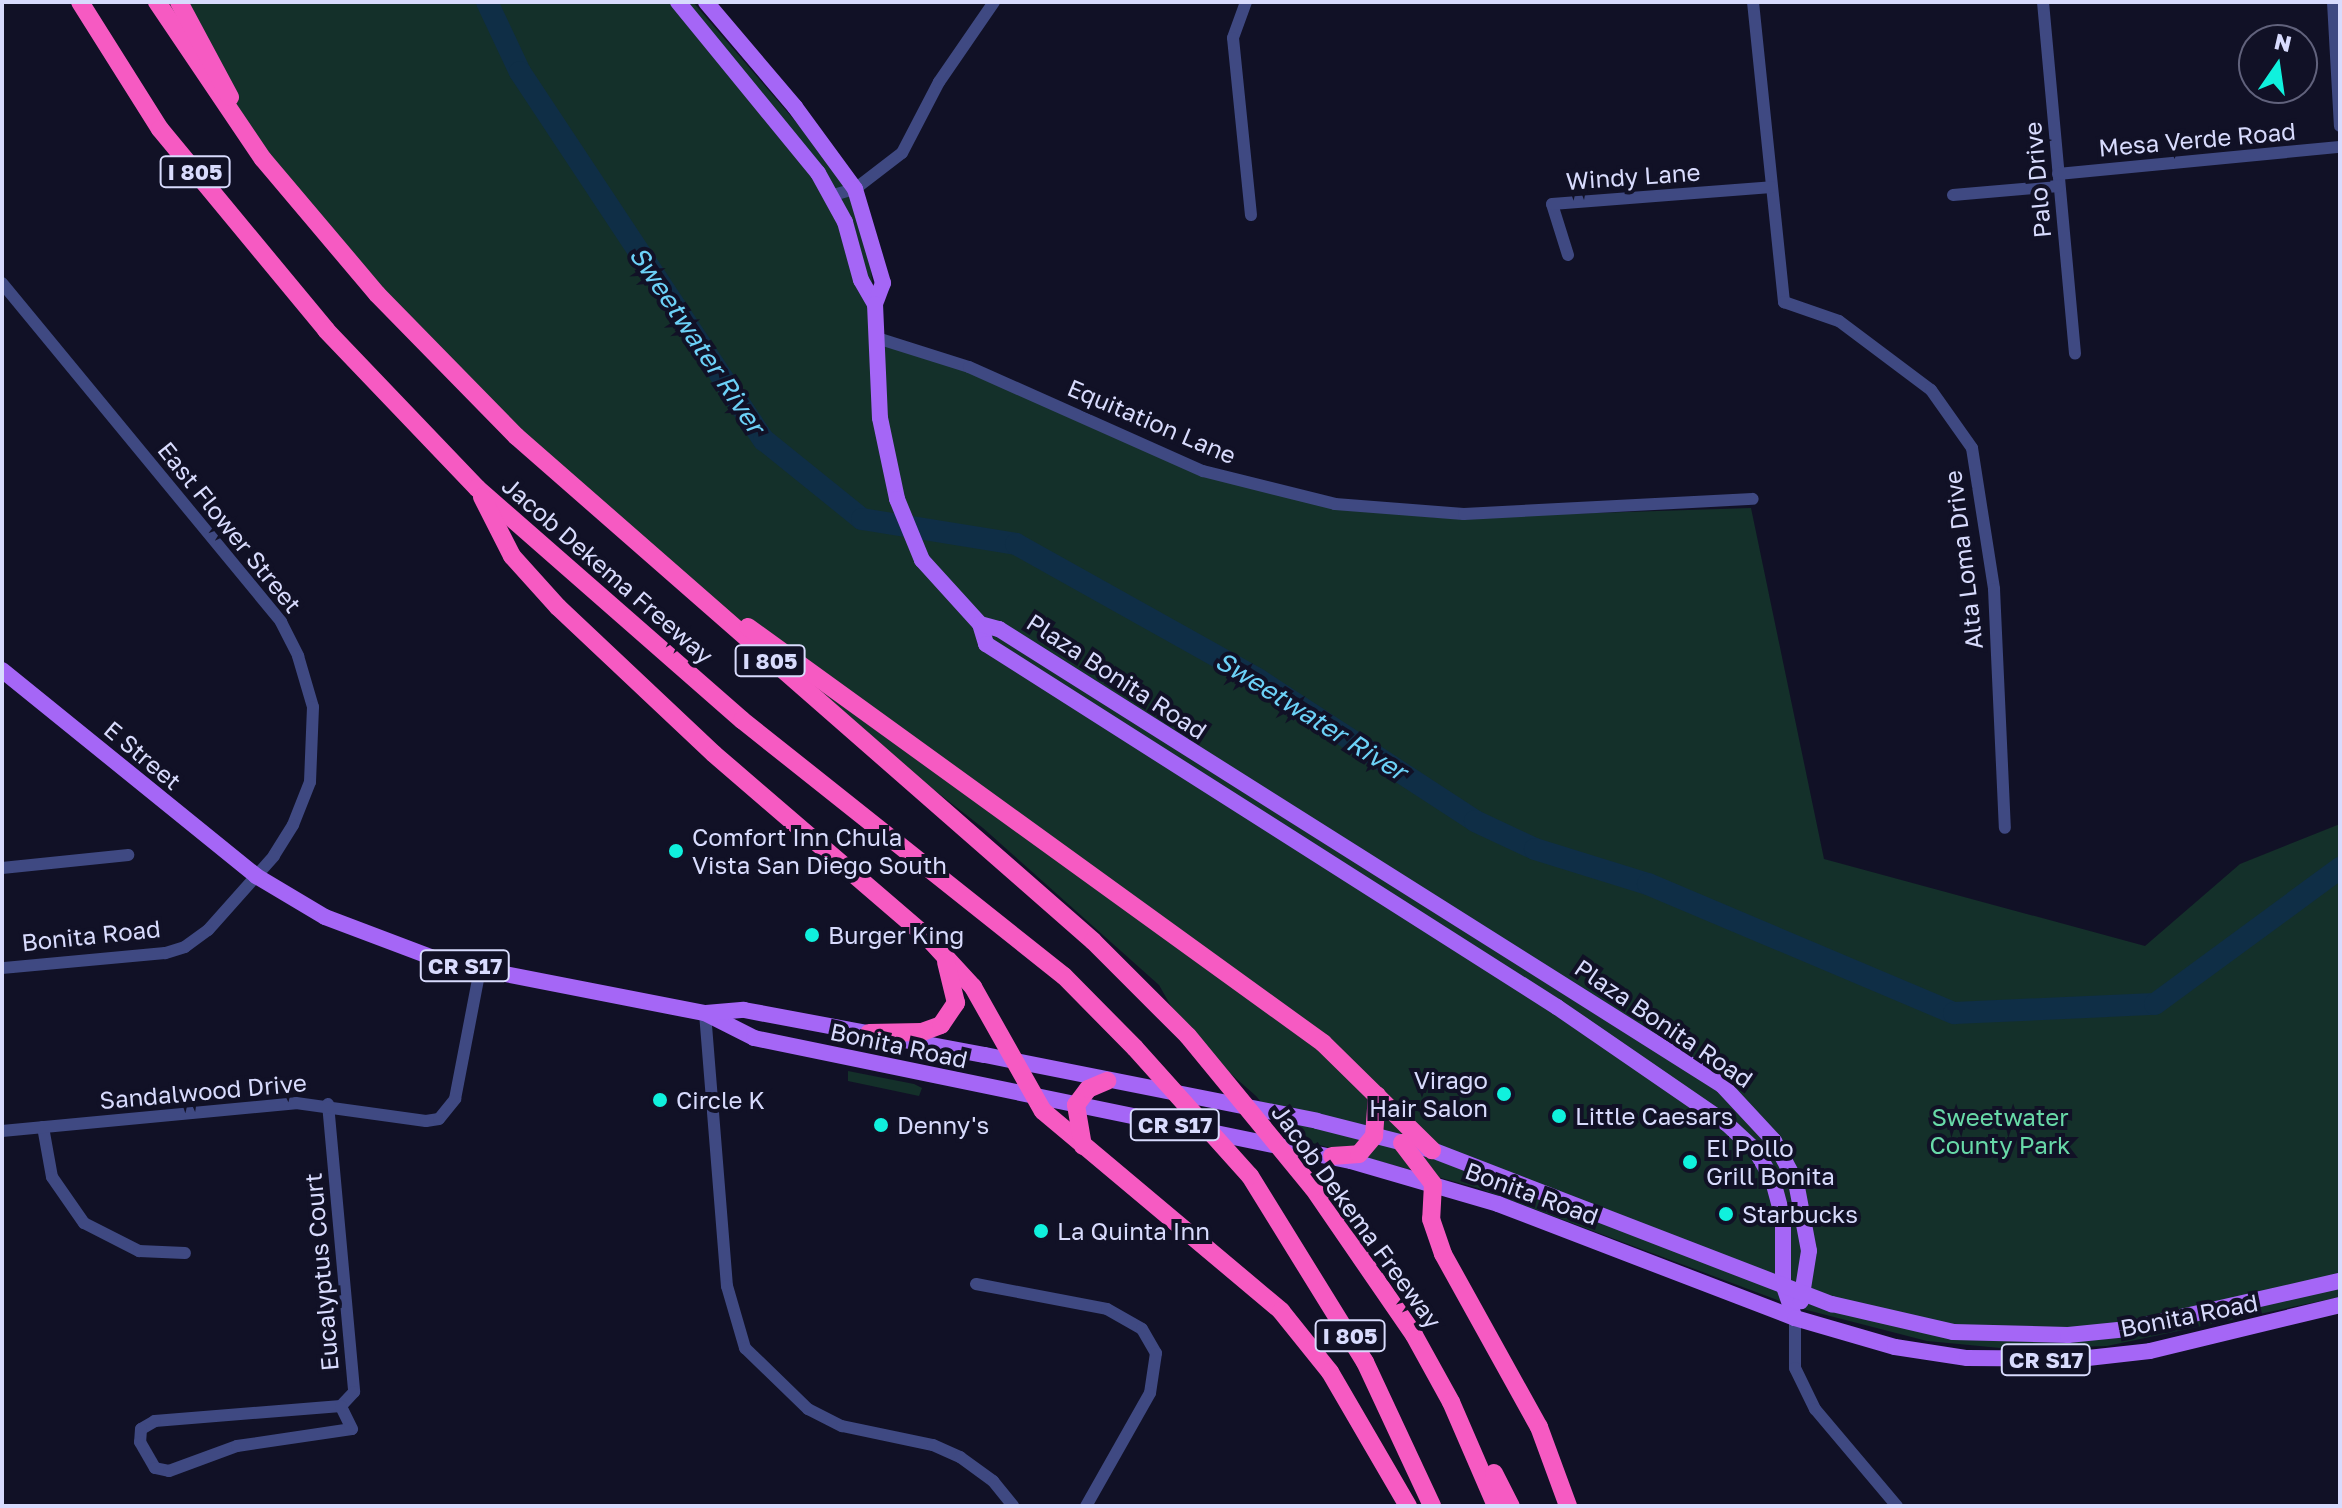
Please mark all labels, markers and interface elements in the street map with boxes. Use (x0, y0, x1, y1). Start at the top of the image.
north arrow (2238, 24, 2318, 104)
text: N (2272, 27, 2294, 57)
street label: Mesa Verde Road (2097, 116, 2297, 162)
street label: Palo Drive (2018, 121, 2056, 239)
road number: I 805 (159, 154, 231, 190)
street label: Windy Lane (1565, 157, 1701, 195)
water label: Sweetwater River (623, 240, 771, 440)
street label: Equitation Lane (1063, 373, 1241, 469)
street label: East Flower Street (152, 436, 308, 618)
street label: Alta Loma Drive (1938, 469, 1988, 651)
street label: Jacob Dekema Freeway (497, 471, 719, 669)
street label: Plaza Bonita Road (1022, 607, 1212, 745)
road number: I 805 (734, 643, 806, 679)
water label: Sweetwater River (1210, 645, 1412, 787)
street label: E Street (99, 715, 187, 795)
place label: Comfort Inn Chula Vista San Diego South (692, 823, 947, 879)
marker: Comfort Inn Chula Vista San Diego South (667, 842, 685, 860)
street label: Bonita Road (20, 913, 162, 957)
place label: Burger King (828, 921, 964, 949)
marker: Burger King (803, 926, 821, 944)
road number: CR S17 (419, 948, 511, 984)
street label: Plaza Bonita Road (1570, 953, 1758, 1093)
street label: Bonita Road (828, 1016, 970, 1074)
place label: Virago Hair Salon (1369, 1066, 1488, 1122)
street label: Sandalwood Drive (98, 1068, 308, 1114)
marker: Virago Hair Salon (1495, 1085, 1513, 1103)
place label: Circle K (676, 1086, 765, 1114)
marker: Circle K (651, 1091, 669, 1109)
street label: Jacob Dekema Freeway (1266, 1098, 1448, 1334)
place label: Little Caesars (1575, 1102, 1734, 1130)
park label: Sweetwater County Park (1929, 1103, 2071, 1159)
road number: CR S17 (1129, 1107, 1221, 1143)
marker: Little Caesars (1550, 1107, 1568, 1125)
place label: Denny's (897, 1111, 989, 1139)
marker: Denny's (872, 1116, 890, 1134)
place label: El Pollo Grill Bonita (1706, 1134, 1835, 1190)
marker: El Pollo Grill Bonita (1681, 1153, 1699, 1171)
street label: Bonita Road (1461, 1156, 1603, 1230)
street label: Eucalyptus Court (298, 1172, 344, 1372)
place label: Starbucks (1742, 1200, 1858, 1228)
marker: Starbucks (1717, 1205, 1735, 1223)
place label: La Quinta Inn (1057, 1217, 1210, 1245)
marker: La Quinta Inn (1032, 1222, 1050, 1240)
street label: Bonita Road (2118, 1288, 2260, 1342)
road number: I 805 (1314, 1318, 1386, 1354)
road number: CR S17 (2000, 1342, 2092, 1378)

